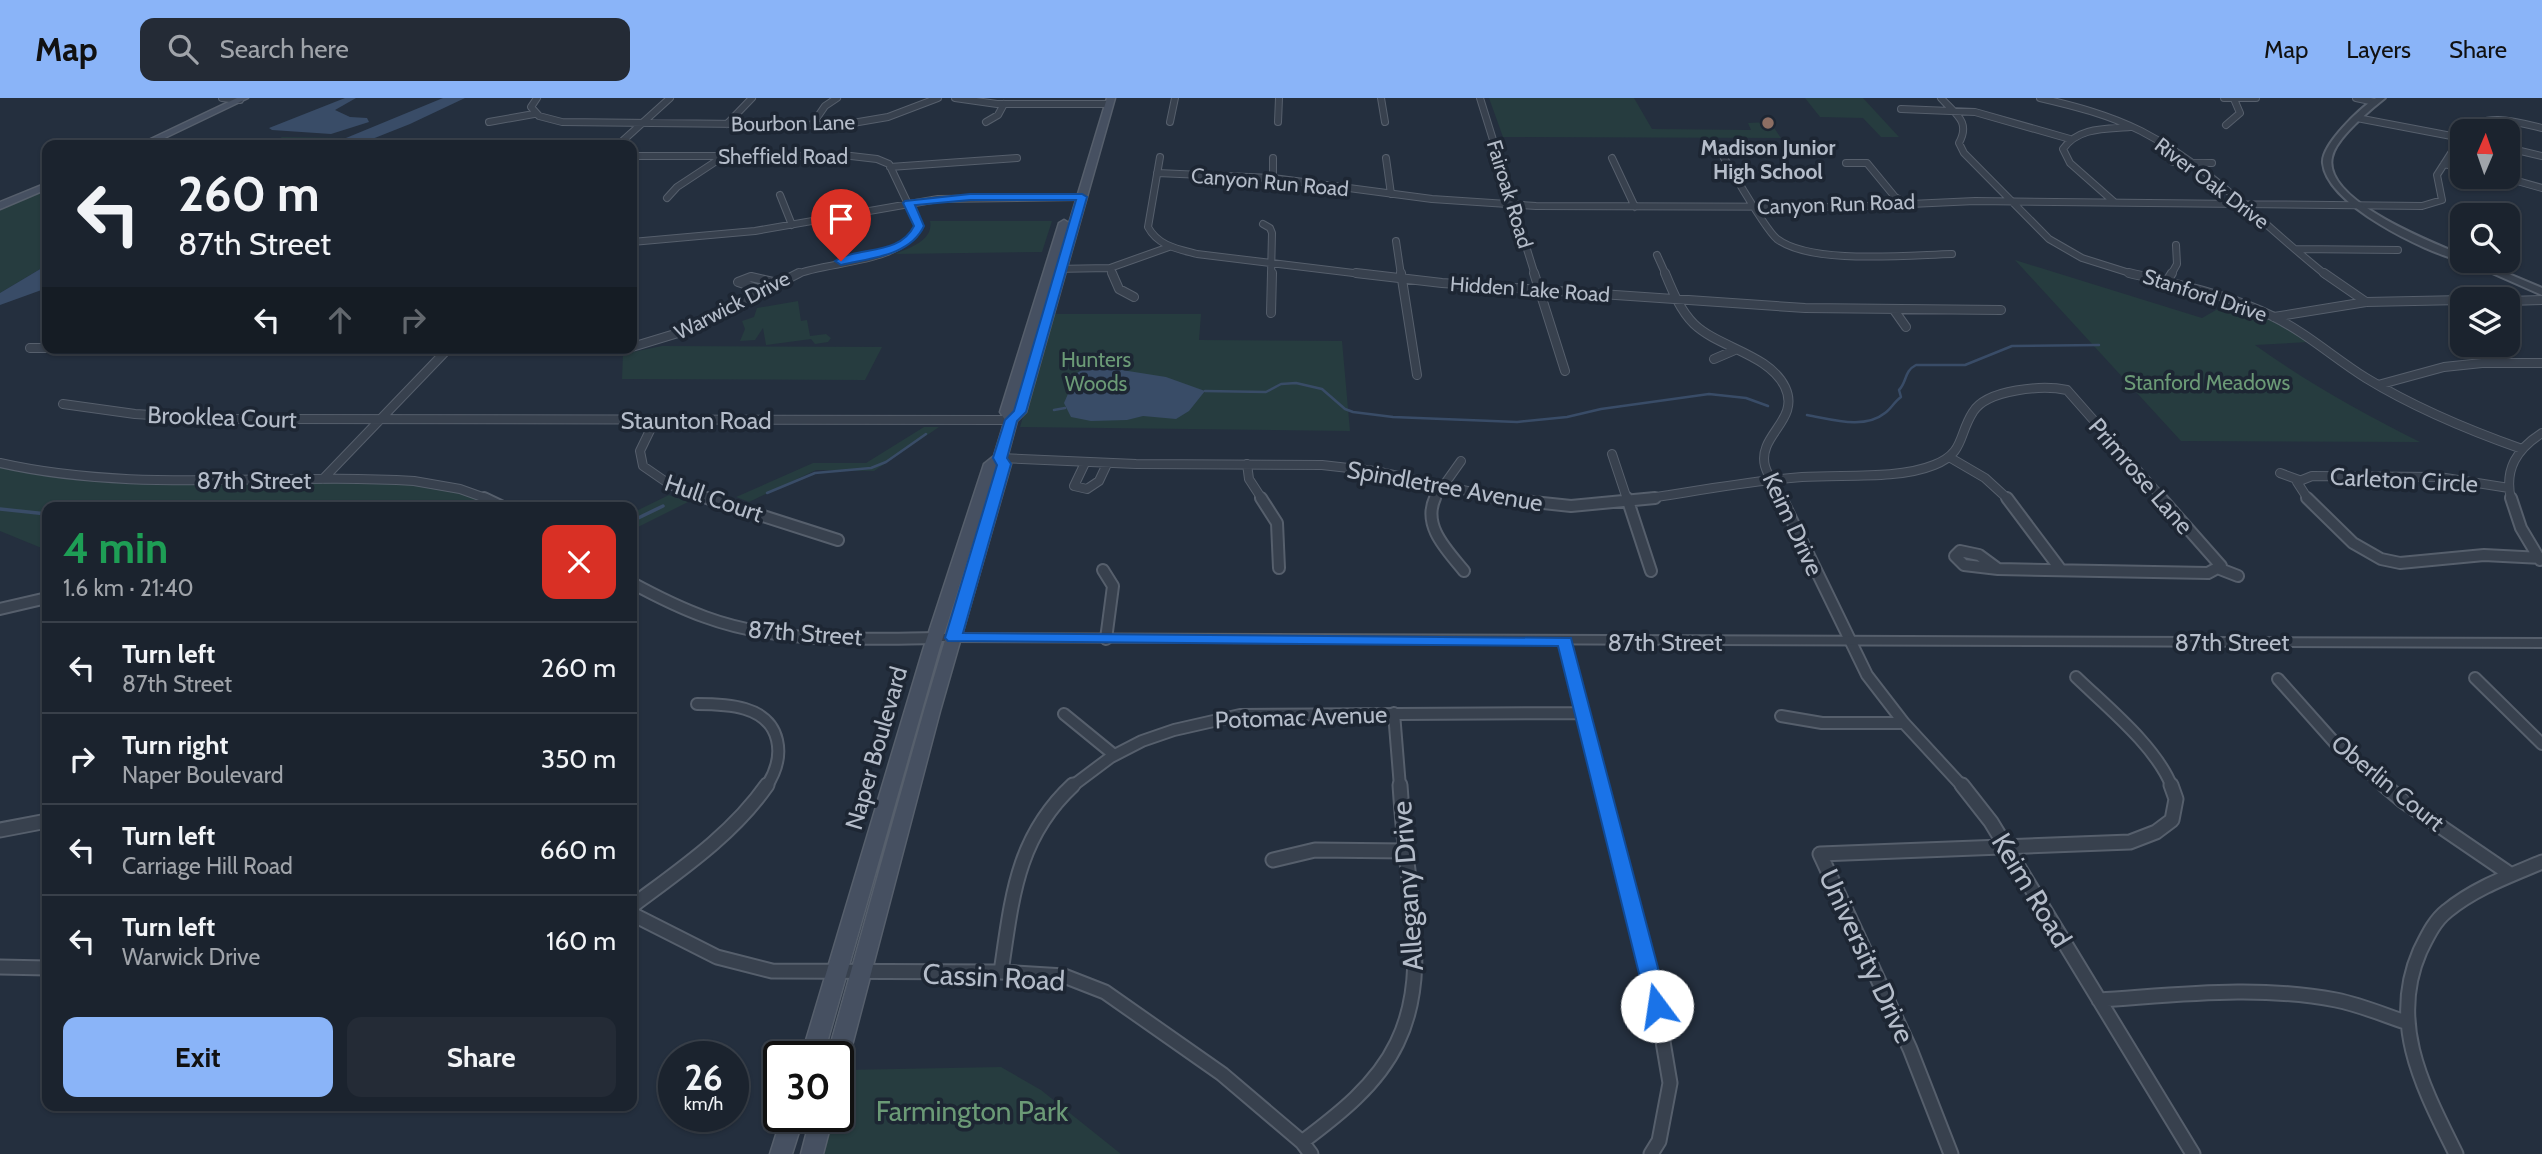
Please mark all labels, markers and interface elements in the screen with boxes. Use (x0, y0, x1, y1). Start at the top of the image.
search box (140, 18, 630, 81)
text: Map (35, 29, 98, 69)
icon: search (164, 30, 202, 68)
text: Search here (220, 33, 349, 65)
text: Map (2264, 35, 2308, 64)
text: Layers (2346, 35, 2411, 64)
text: Share (2449, 35, 2507, 64)
street label: Bourbon Lane (731, 109, 856, 137)
marker: Madison Junior High School (1760, 115, 1776, 131)
north arrow (2450, 119, 2520, 189)
map controls (2450, 119, 2520, 357)
street label: River Oak Drive (2150, 132, 2274, 234)
place label: Madison Junior High School (1701, 135, 1835, 184)
street label: Fairoak Road (1482, 137, 1538, 251)
street label: Sheffield Road (718, 144, 848, 169)
street label: Canyon Run Road (1190, 163, 1350, 201)
text: 260 m (178, 164, 320, 223)
icon: left (63, 168, 154, 259)
pin (811, 189, 871, 261)
street label: Canyon Run Road (1756, 189, 1916, 219)
icon: arrive (822, 200, 860, 238)
button: search (2450, 203, 2520, 273)
text: 87th Street (178, 224, 331, 263)
street label: Stanford Drive (2140, 263, 2270, 327)
street label: Warwick Drive (670, 265, 794, 345)
street label: Hidden Lake Road (1449, 271, 1611, 307)
button: layers (2450, 287, 2520, 357)
icon: left (248, 301, 286, 339)
icon: ahead (321, 301, 359, 339)
icon: right (394, 301, 432, 339)
park label: Hunters Woods (1061, 347, 1131, 396)
park label: Stanford Meadows (2124, 370, 2291, 395)
street label: Brooklea Court (147, 400, 297, 434)
street label: Staunton Road (620, 406, 772, 435)
street label: Primrose Lane (2083, 412, 2199, 540)
street label: Spindletree Avenue (1345, 454, 1545, 518)
street label: Carleton Circle (2329, 462, 2479, 498)
street label: 87th Street (197, 466, 311, 495)
street label: Hull Court (661, 468, 767, 528)
street label: Keim Drive (1757, 468, 1829, 580)
text: 4 min (63, 522, 168, 574)
button: close (542, 525, 616, 599)
text: 1.6 km · 21:40 (63, 574, 194, 602)
street label: 87th Street (747, 615, 863, 651)
street label: 87th Street (1608, 628, 1722, 657)
street label: 87th Street (2175, 628, 2289, 657)
text: Turn left (122, 638, 215, 670)
icon: left (63, 649, 101, 687)
text: 260 m (541, 652, 616, 684)
street label: Naper Boulevard (839, 663, 913, 833)
text: 87th Street (122, 670, 232, 698)
street label: Potomac Avenue (1214, 699, 1388, 735)
text: Turn right (122, 729, 228, 761)
street label: Oberlin Court (2326, 729, 2450, 837)
icon: right (63, 740, 101, 778)
text: 350 m (541, 743, 616, 775)
text: Naper Boulevard (122, 761, 283, 789)
street label: Allegany Drive (1384, 800, 1430, 972)
text: Turn left (122, 820, 215, 852)
street label: Keim Road (1985, 827, 2079, 953)
icon: left (63, 831, 101, 869)
text: 660 m (540, 834, 616, 866)
text: Carriage Hill Road (122, 852, 293, 880)
street label: University Drive (1812, 863, 1922, 1049)
text: Turn left (122, 911, 215, 943)
icon: left (63, 922, 101, 960)
text: 160 m (546, 925, 616, 957)
text: Warwick Drive (122, 943, 260, 971)
street label: Cassin Road (922, 956, 1066, 998)
position arrow (1620, 969, 1694, 1043)
button: Exit (63, 1017, 333, 1097)
button: Share (347, 1017, 616, 1097)
speed limit sign: 30 (763, 1041, 854, 1132)
text: 26 (684, 1056, 723, 1099)
text: km/h (684, 1093, 723, 1115)
park label: Farmington Park (876, 1094, 1069, 1128)

